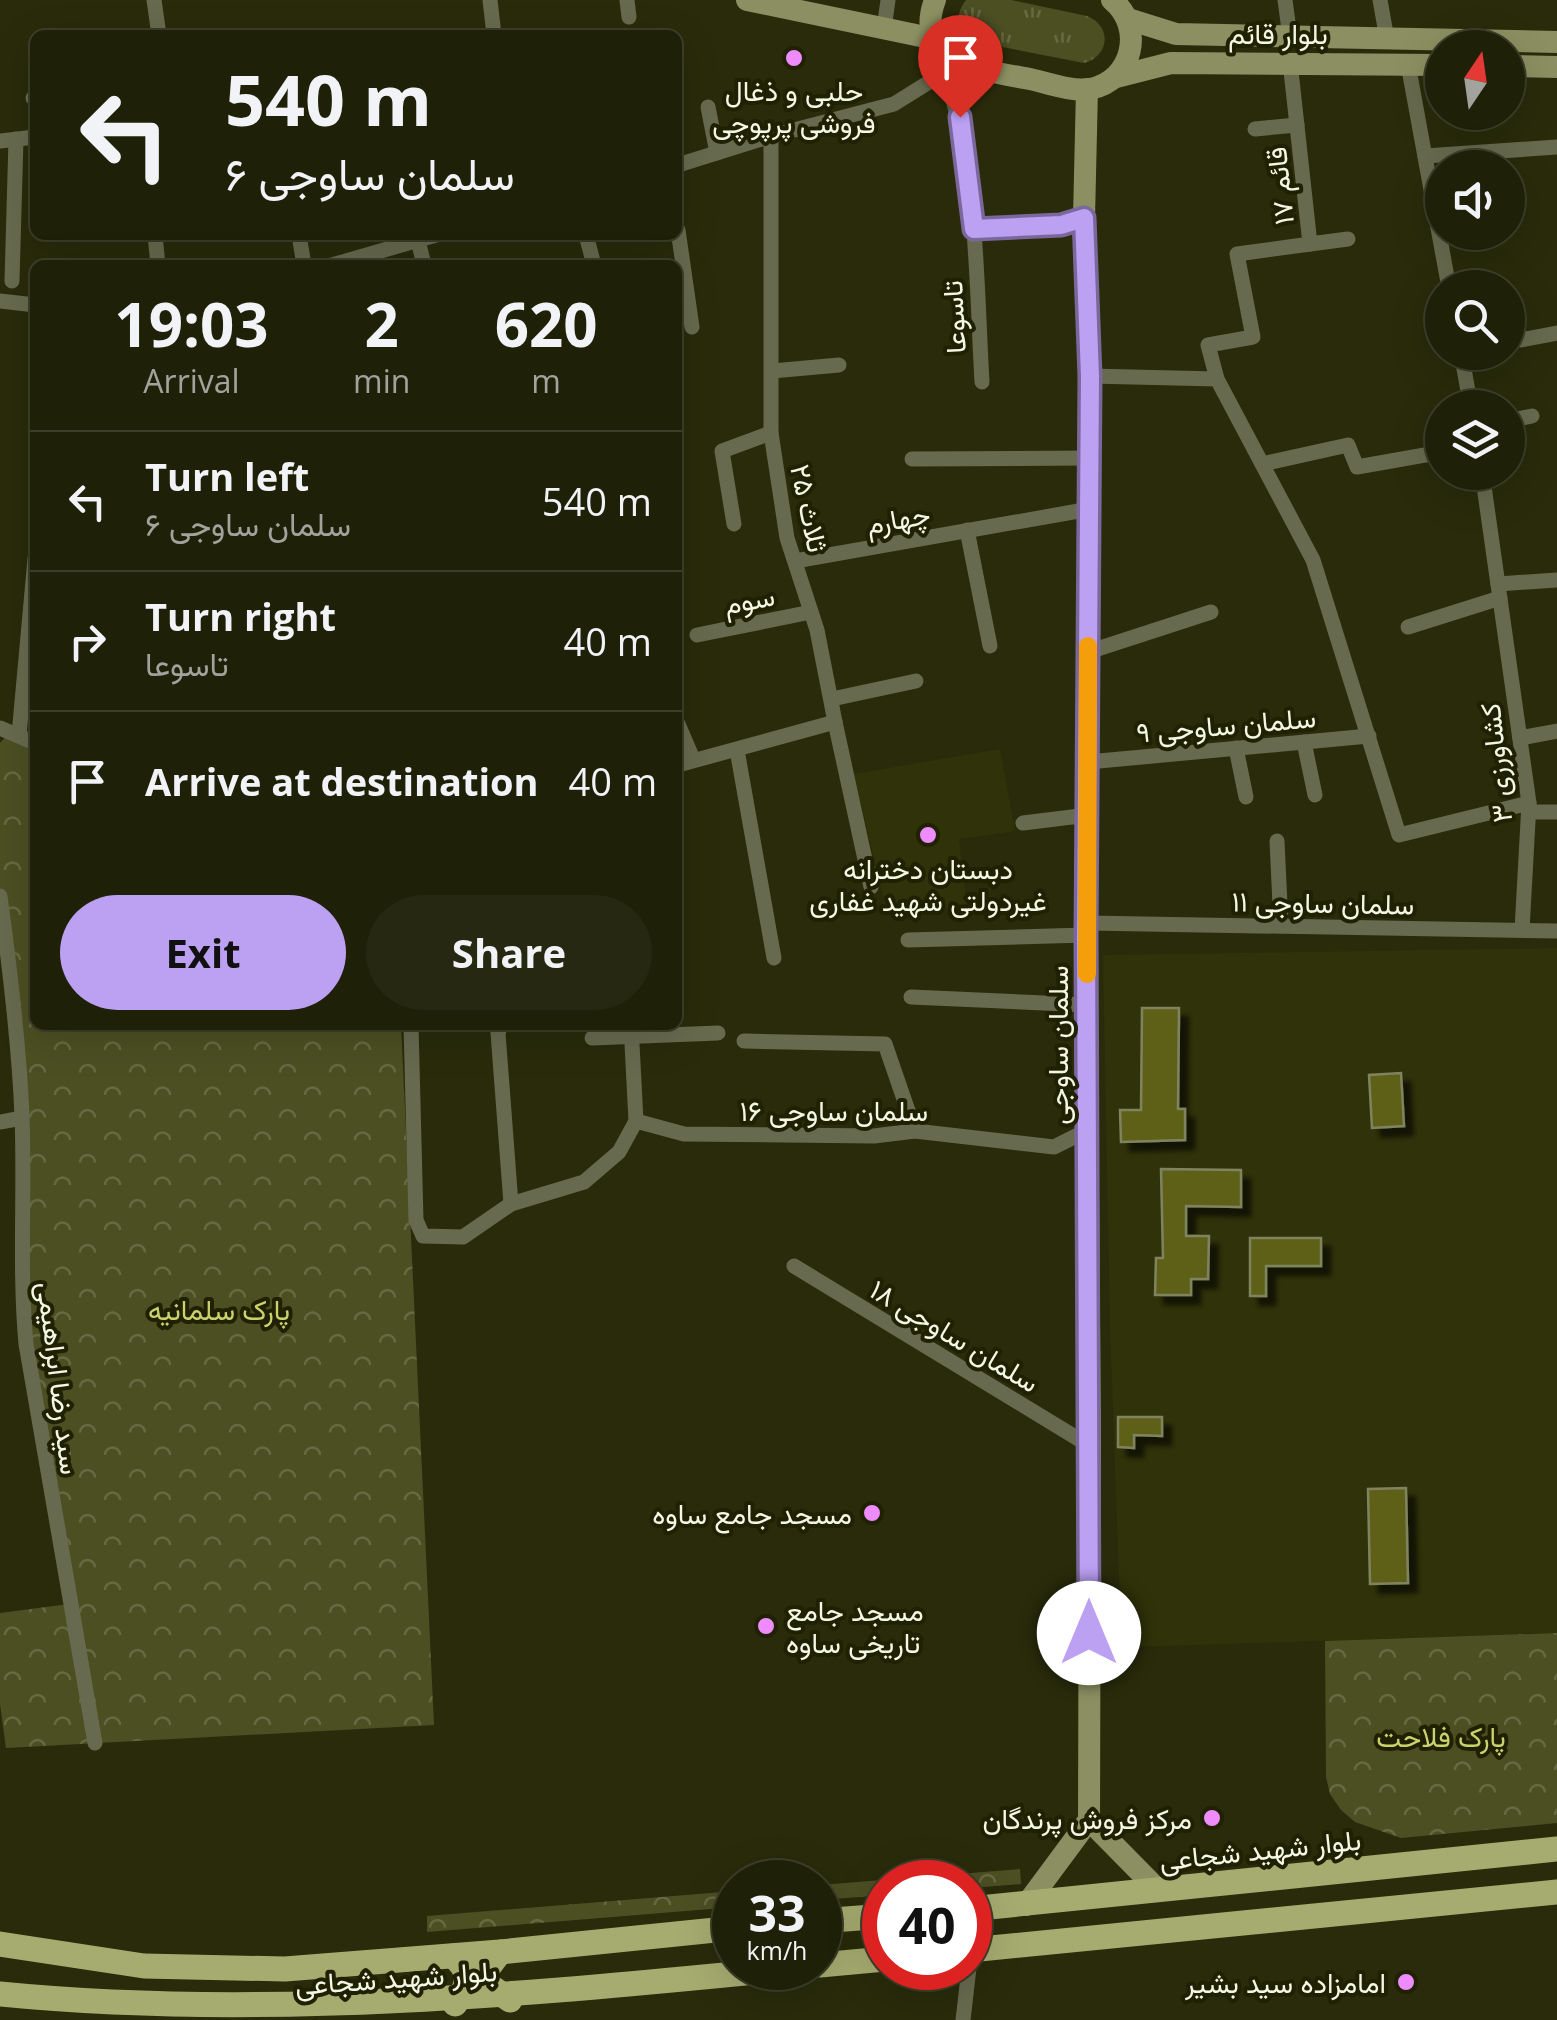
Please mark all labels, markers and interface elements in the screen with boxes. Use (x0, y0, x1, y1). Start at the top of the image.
street label: بلوار قائم (1228, 14, 1328, 53)
pin (918, 15, 1003, 118)
icon: arrive (933, 30, 988, 85)
north arrow (1425, 30, 1525, 130)
map controls (1425, 30, 1525, 490)
marker: حلبی و ذغال فروشی پرپوچی (783, 47, 805, 69)
text: 540 m (225, 51, 432, 147)
icon: left (60, 70, 190, 200)
place label: حلبی و ذغال فروشی پرپوچی (712, 71, 876, 142)
text: سلمان ساوجی ۶ (225, 142, 515, 203)
street label: قائم ۱۷ (1256, 145, 1303, 227)
button: sound (1425, 150, 1525, 250)
button: search (1425, 270, 1525, 370)
street label: تاسوعا (932, 280, 974, 354)
text: 19:03 (114, 283, 269, 365)
text: 2 (365, 283, 399, 365)
text: 620 (495, 283, 598, 365)
text: Arrival (143, 359, 240, 402)
text: min (353, 359, 410, 402)
text: m (531, 359, 561, 402)
button: layers (1425, 390, 1525, 490)
text: Turn left (145, 450, 309, 502)
street label: ثلاث ۲۵ (782, 460, 838, 556)
icon: left (60, 474, 115, 529)
text: 540 m (542, 475, 652, 527)
street label: چهارم (863, 494, 933, 543)
text: سلمان ساوجی ۶ (145, 502, 351, 545)
street label: سوم (720, 575, 778, 624)
text: Turn right (145, 590, 336, 642)
icon: right (60, 614, 115, 669)
text: 40 m (563, 615, 652, 667)
text: تاسوعا (145, 642, 229, 685)
street label: سلمان ساوجی ۹ (1135, 697, 1317, 751)
street label: کشاورزی ۳ (1470, 701, 1520, 825)
icon: arrive (60, 754, 115, 809)
text: Arrive at destination (145, 755, 539, 807)
text: 40 m (569, 755, 657, 807)
marker: دبستان دخترانه غیردولتی شهید غفاری (917, 824, 939, 846)
place label: دبستان دخترانه غیردولتی شهید غفاری (809, 849, 1047, 919)
street label: سلمان ساوجی ۱۱ (1231, 881, 1415, 923)
button: Exit (60, 895, 346, 1010)
button: Share (366, 895, 652, 1010)
street label: سلمان ساوجی (1038, 965, 1076, 1125)
street label: سلمان ساوجی ۱۶ (740, 1091, 928, 1129)
street label: سلمان ساوجی ۱۸ (863, 1269, 1047, 1401)
street label: سید رضا ابراهیمی (29, 1279, 91, 1477)
park label: پارک سلمانیه (148, 1290, 290, 1329)
place label: مسجد جامع ساوه (652, 1494, 852, 1534)
marker: مسجد جامع ساوه (861, 1502, 883, 1524)
position arrow (1037, 1581, 1141, 1685)
place label: مسجد جامع تاریخی ساوه (786, 1591, 924, 1661)
marker: مسجد جامع تاریخی ساوه (755, 1615, 777, 1637)
park label: پارک فلاحت (1376, 1717, 1506, 1756)
place label: مرکز فروش پرندگان (982, 1799, 1192, 1838)
marker: مرکز فروش پرندگان (1201, 1807, 1223, 1829)
street label: بلوار شهید شجاعی (1157, 1820, 1363, 1878)
speed limit sign: 40 (862, 1860, 992, 1990)
text: 33 (748, 1879, 806, 1947)
text: km/h (747, 1933, 807, 1967)
street label: بلوار شهید شجاعی (294, 1951, 498, 2003)
place label: امامزاده سید بشیر (1184, 1963, 1386, 2001)
marker: امامزاده سید بشیر (1395, 1971, 1417, 1993)

